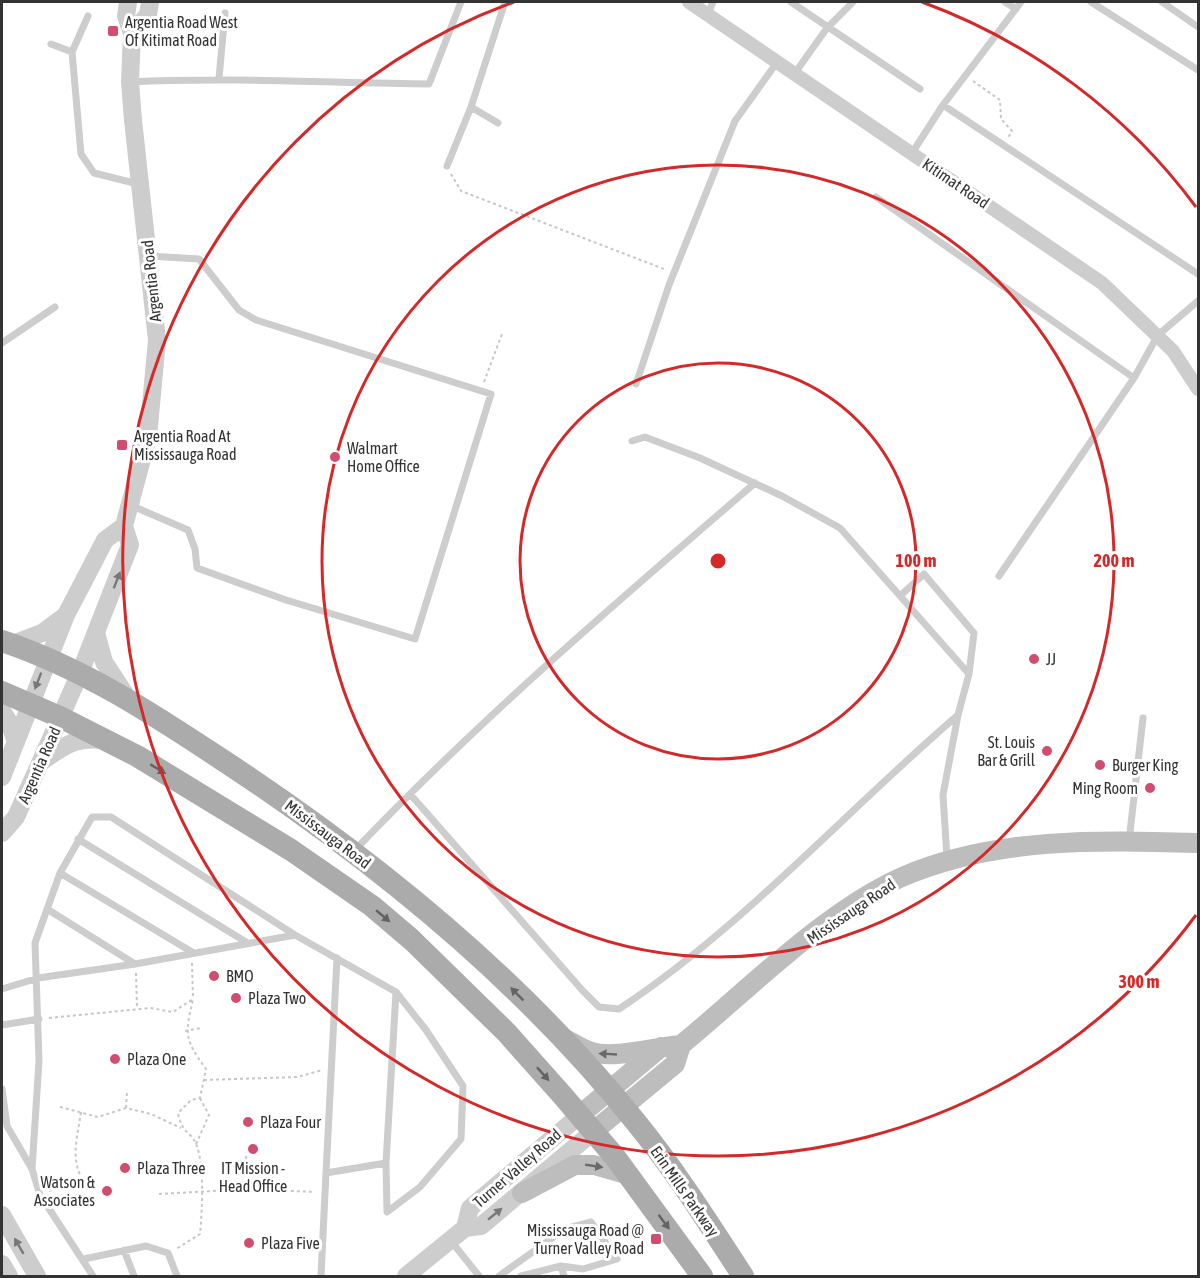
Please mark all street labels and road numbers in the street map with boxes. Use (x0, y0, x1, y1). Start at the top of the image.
street label: Kitimat Road (919, 154, 993, 212)
street label: Argentia Road (138, 239, 165, 323)
street label: Argentia Road (14, 724, 65, 807)
street label: Mississauga Road (281, 796, 374, 873)
street label: Mississauga Road (803, 875, 899, 948)
street label: Turner Valley Road (470, 1125, 565, 1212)
street label: Erin Mills Parkway (646, 1142, 723, 1240)

